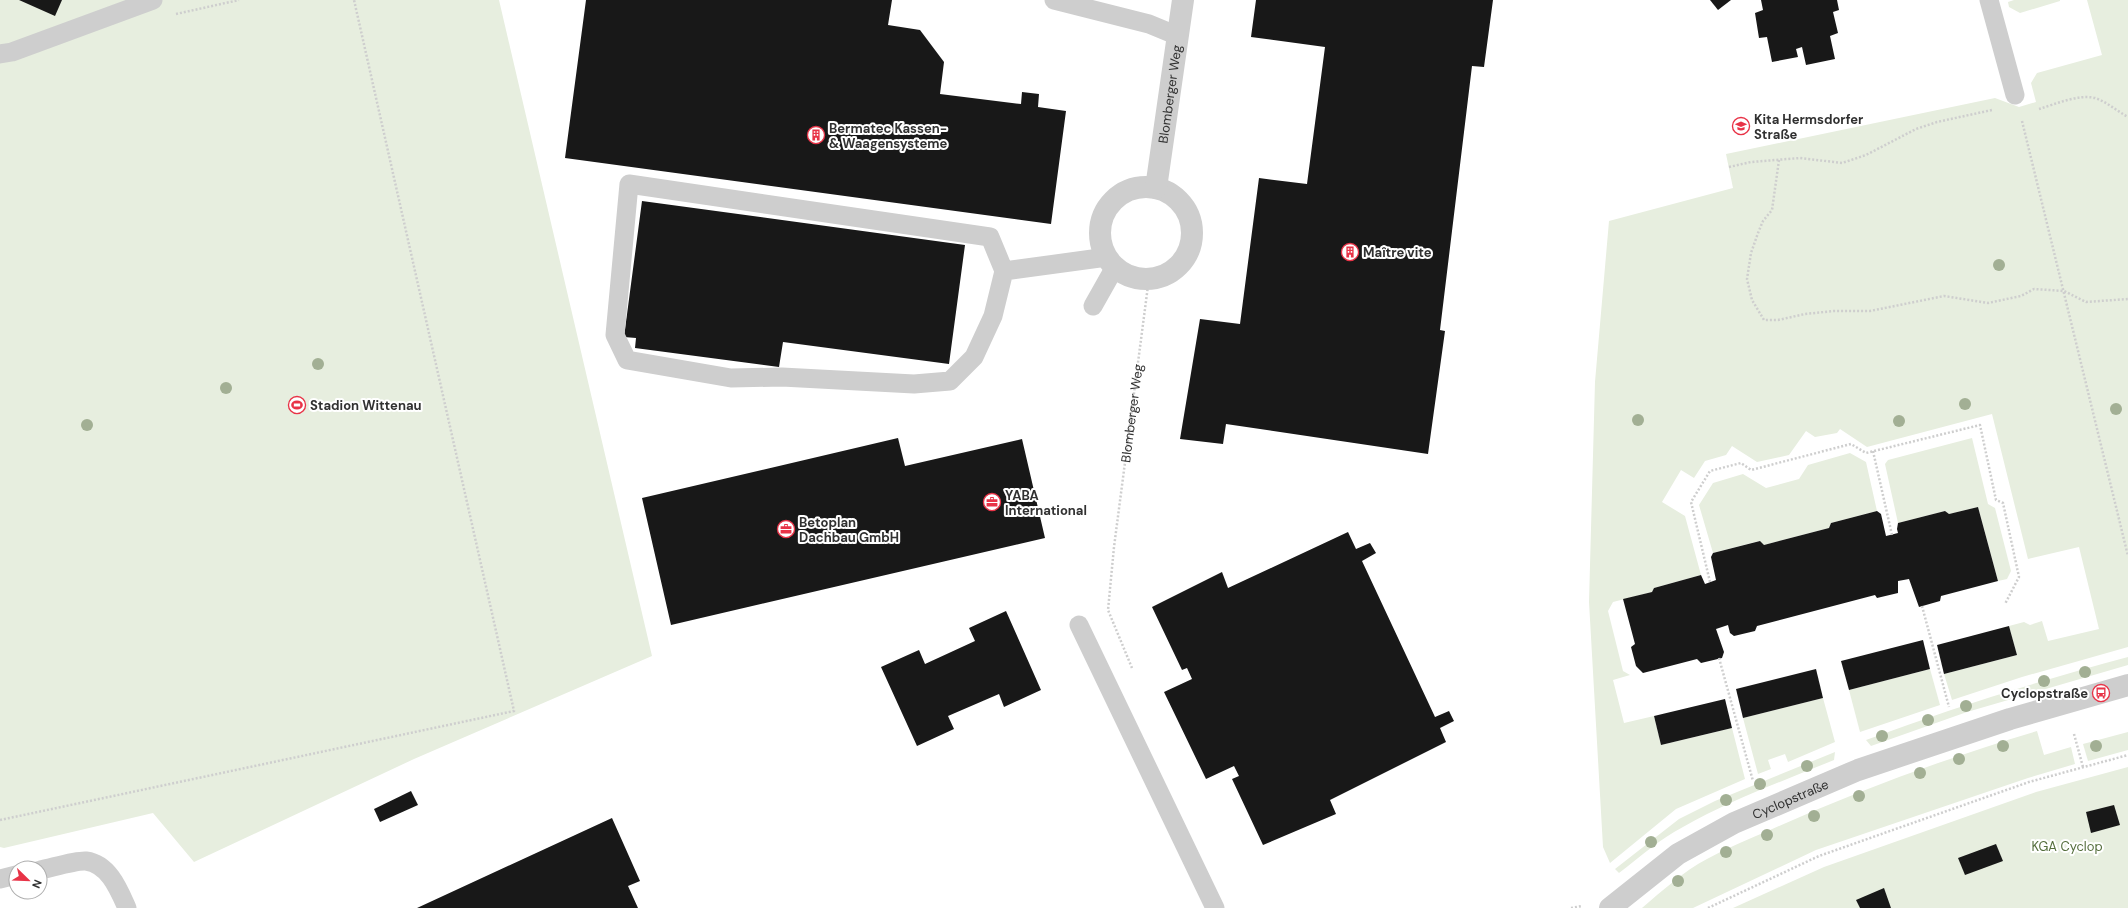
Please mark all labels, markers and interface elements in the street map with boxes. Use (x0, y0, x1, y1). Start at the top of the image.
street label: Blomberger Weg (1155, 44, 1185, 144)
place label: Kita Hermsdorfer Straße (1754, 111, 1864, 143)
school or university icon: Kita Hermsdorfer Straße (1731, 116, 1751, 136)
place label: Bermatec Kassen- & Waagensysteme (829, 120, 948, 152)
building icon: Bermatec Kassen- & Waagensysteme (806, 125, 826, 145)
building icon: Maître vite (1340, 242, 1360, 262)
place label: Maître vite (1363, 244, 1432, 261)
street label: Blomberger Weg (1117, 363, 1147, 464)
sports icon: Stadion Wittenau (287, 395, 307, 415)
place label: Stadion Wittenau (310, 397, 422, 414)
place label: YABA International (1005, 487, 1087, 519)
office icon: YABA International (982, 492, 1002, 512)
place label: Betoplan Dachbau GmbH (799, 514, 899, 546)
office icon: Betoplan Dachbau GmbH (776, 519, 796, 539)
bus stop icon: Cyclopstraße (2091, 683, 2111, 703)
place label: Cyclopstraße (2001, 685, 2088, 702)
street label: Cyclopstraße (1750, 776, 1831, 823)
park label: KGA Cyclop (2031, 838, 2103, 855)
north arrow (8, 860, 48, 900)
text: N (29, 877, 45, 890)

